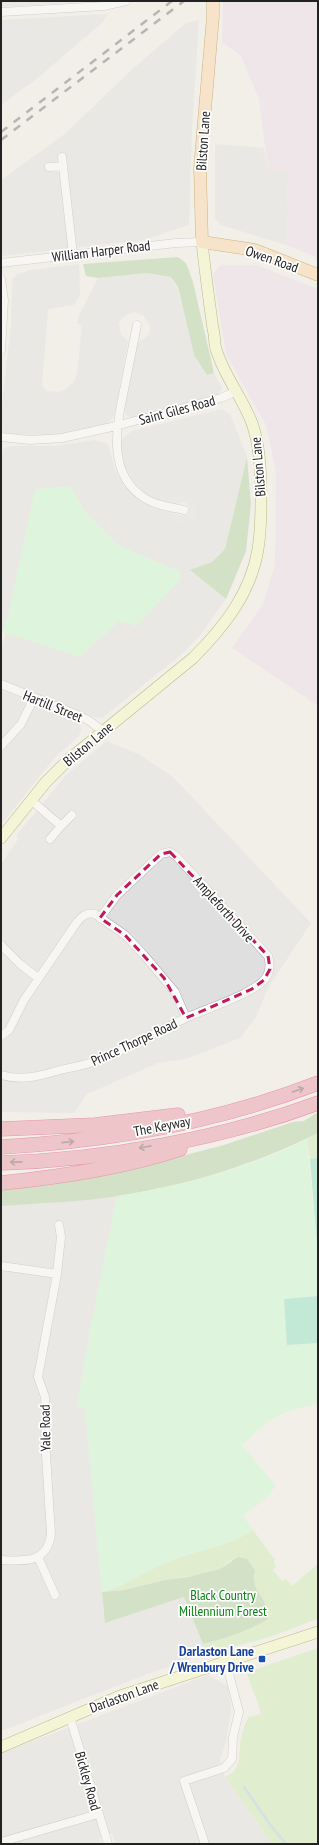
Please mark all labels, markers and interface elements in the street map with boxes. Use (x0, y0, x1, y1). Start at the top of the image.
street label: Bilston Lane (192, 110, 214, 171)
street label: William Harper Road (51, 236, 151, 266)
street label: Owen Road (243, 242, 301, 276)
street label: Saint Giles Road (137, 391, 217, 429)
street label: Bilston Lane (246, 436, 270, 498)
street label: Hartill Street (21, 686, 86, 726)
street label: Bilston Lane (59, 718, 117, 770)
street label: Ampleforth Drive (190, 872, 259, 946)
street label: Prince Thorpe Road (88, 1014, 180, 1070)
one-way arrow (292, 1086, 304, 1094)
street label: The Keyway (132, 1112, 193, 1140)
one-way arrow (61, 1138, 74, 1146)
one-way arrow (139, 1144, 152, 1152)
one-way arrow (10, 1159, 23, 1166)
street label: Yale Road (36, 1404, 54, 1452)
park label: Black Country Millennium Forest (179, 1586, 267, 1620)
place label: Darlaston Lane / Wrenbury Drive (169, 1642, 254, 1676)
marker: Darlaston Lane / Wrenbury Drive (257, 1654, 267, 1664)
street label: Darlaston Lane (87, 1675, 161, 1717)
street label: Bickley Road (71, 1749, 105, 1813)

